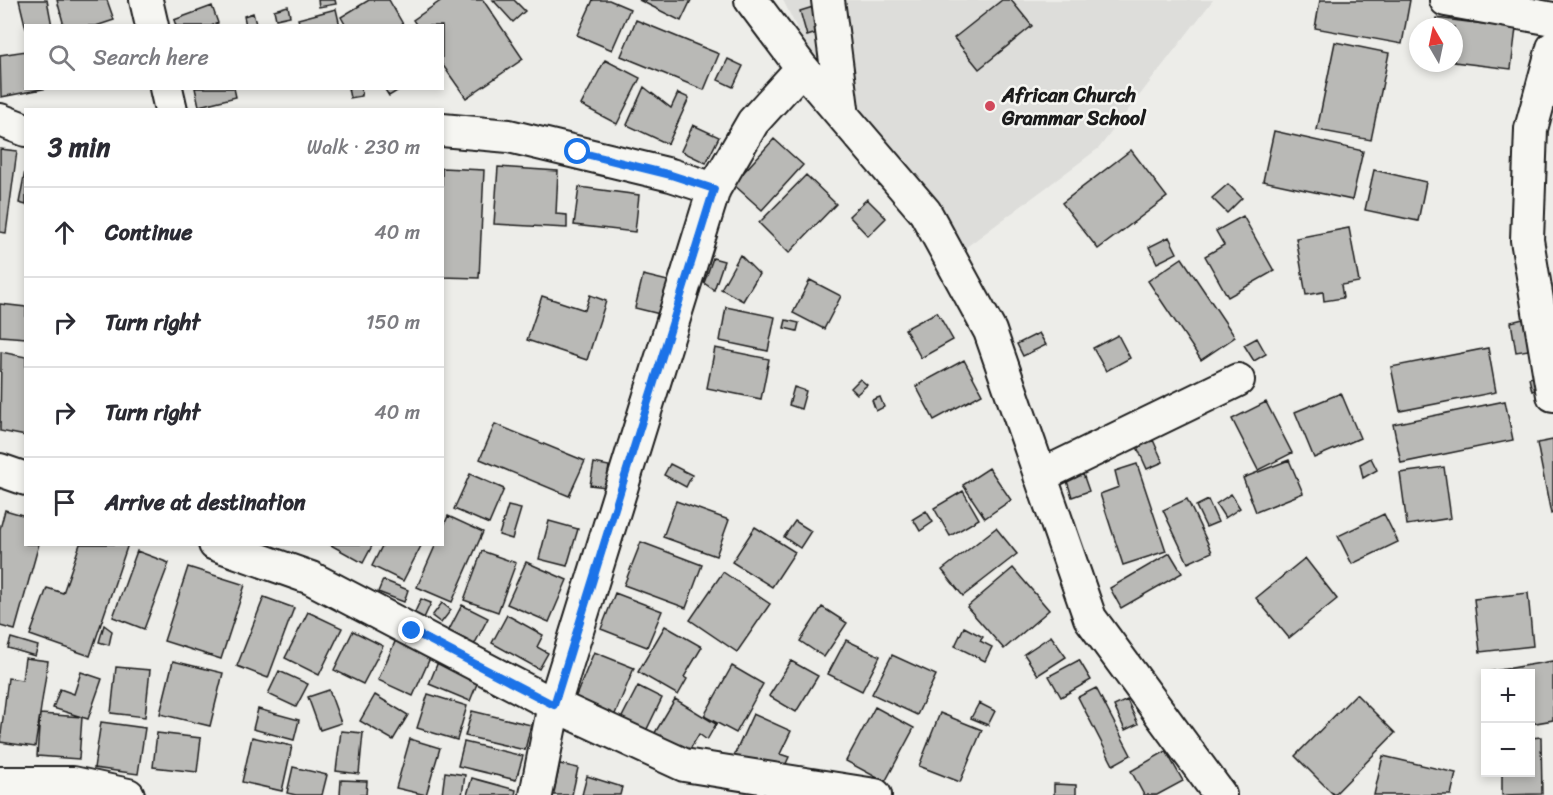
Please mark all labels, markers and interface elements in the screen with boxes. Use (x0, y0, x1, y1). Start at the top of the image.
north arrow (1409, 18, 1463, 72)
search box (24, 24, 444, 90)
text: Search here (93, 38, 209, 77)
icon: search (45, 41, 78, 74)
place label: African Church Grammar School (1001, 78, 1147, 136)
marker: African Church Grammar School (983, 99, 997, 113)
text: 3 min (48, 124, 110, 170)
text: Walk · 230 m (307, 130, 420, 165)
route start (564, 138, 590, 164)
text: Continue (105, 213, 193, 252)
text: 40 m (374, 215, 420, 250)
icon: ahead (48, 216, 81, 249)
text: Turn right (105, 303, 200, 342)
text: 150 m (366, 305, 420, 340)
icon: right (48, 306, 81, 339)
text: Turn right (105, 393, 200, 432)
text: 40 m (374, 395, 420, 430)
icon: right (48, 396, 81, 429)
text: Arrive at destination (105, 483, 306, 522)
icon: arrive (48, 486, 81, 519)
route end (398, 617, 424, 643)
map controls (1481, 669, 1535, 777)
button: + (1481, 669, 1535, 723)
button: − (1481, 723, 1535, 777)

